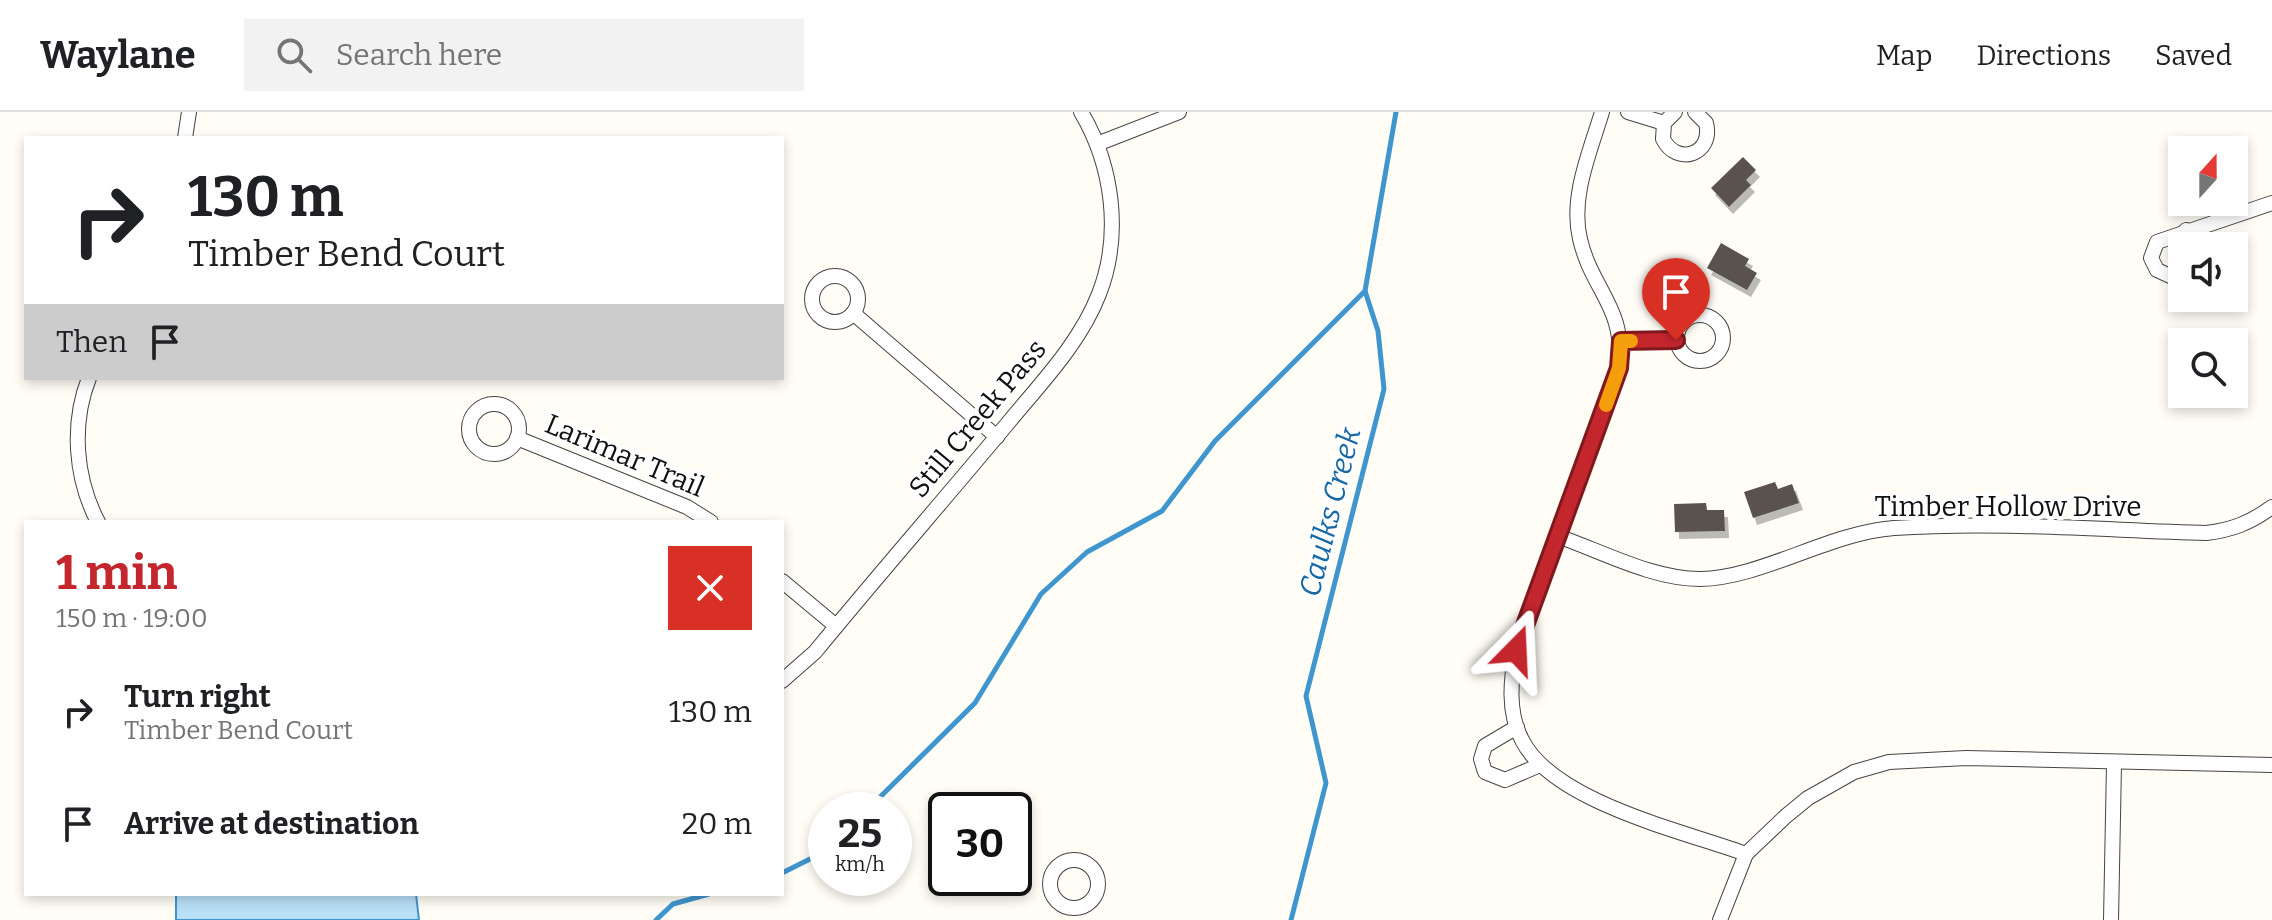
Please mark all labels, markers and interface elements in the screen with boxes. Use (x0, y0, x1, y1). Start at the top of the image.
search box (244, 19, 804, 91)
text: Waylane (40, 32, 196, 78)
icon: search (272, 33, 316, 77)
text: Search here (336, 37, 502, 73)
text: Map (1876, 39, 1932, 72)
text: Directions (1976, 39, 2111, 72)
text: Saved (2155, 39, 2232, 72)
north arrow (2168, 136, 2248, 216)
map controls (2168, 136, 2248, 408)
text: 130 m (188, 164, 344, 231)
icon: right (56, 168, 160, 272)
text: Timber Bend Court (188, 232, 505, 276)
button: sound (2168, 232, 2248, 312)
pin (1642, 258, 1710, 340)
icon: arrive (1654, 270, 1698, 314)
icon: arrive (143, 320, 187, 364)
text: Then (56, 324, 127, 360)
button: search (2168, 328, 2248, 408)
street label: Still Creek Pass (902, 333, 1053, 504)
street label: Larimar Trail (540, 407, 709, 504)
water label: Caulks Creek (1292, 423, 1369, 600)
street label: Timber Hollow Drive (1875, 490, 2141, 523)
text: 1 min (56, 544, 177, 602)
button: close (668, 546, 752, 630)
text: 150 m · 19:00 (56, 603, 208, 634)
position arrow (1474, 608, 1558, 692)
text: Turn right (124, 679, 271, 715)
icon: right (56, 690, 100, 734)
text: 130 m (669, 694, 752, 730)
text: Timber Bend Court (124, 715, 353, 746)
speed limit sign: 30 (928, 792, 1032, 896)
icon: arrive (56, 802, 100, 846)
text: Arrive at destination (124, 806, 419, 842)
text: 20 m (682, 806, 752, 842)
text: 25 (838, 810, 882, 858)
text: km/h (835, 852, 885, 876)

